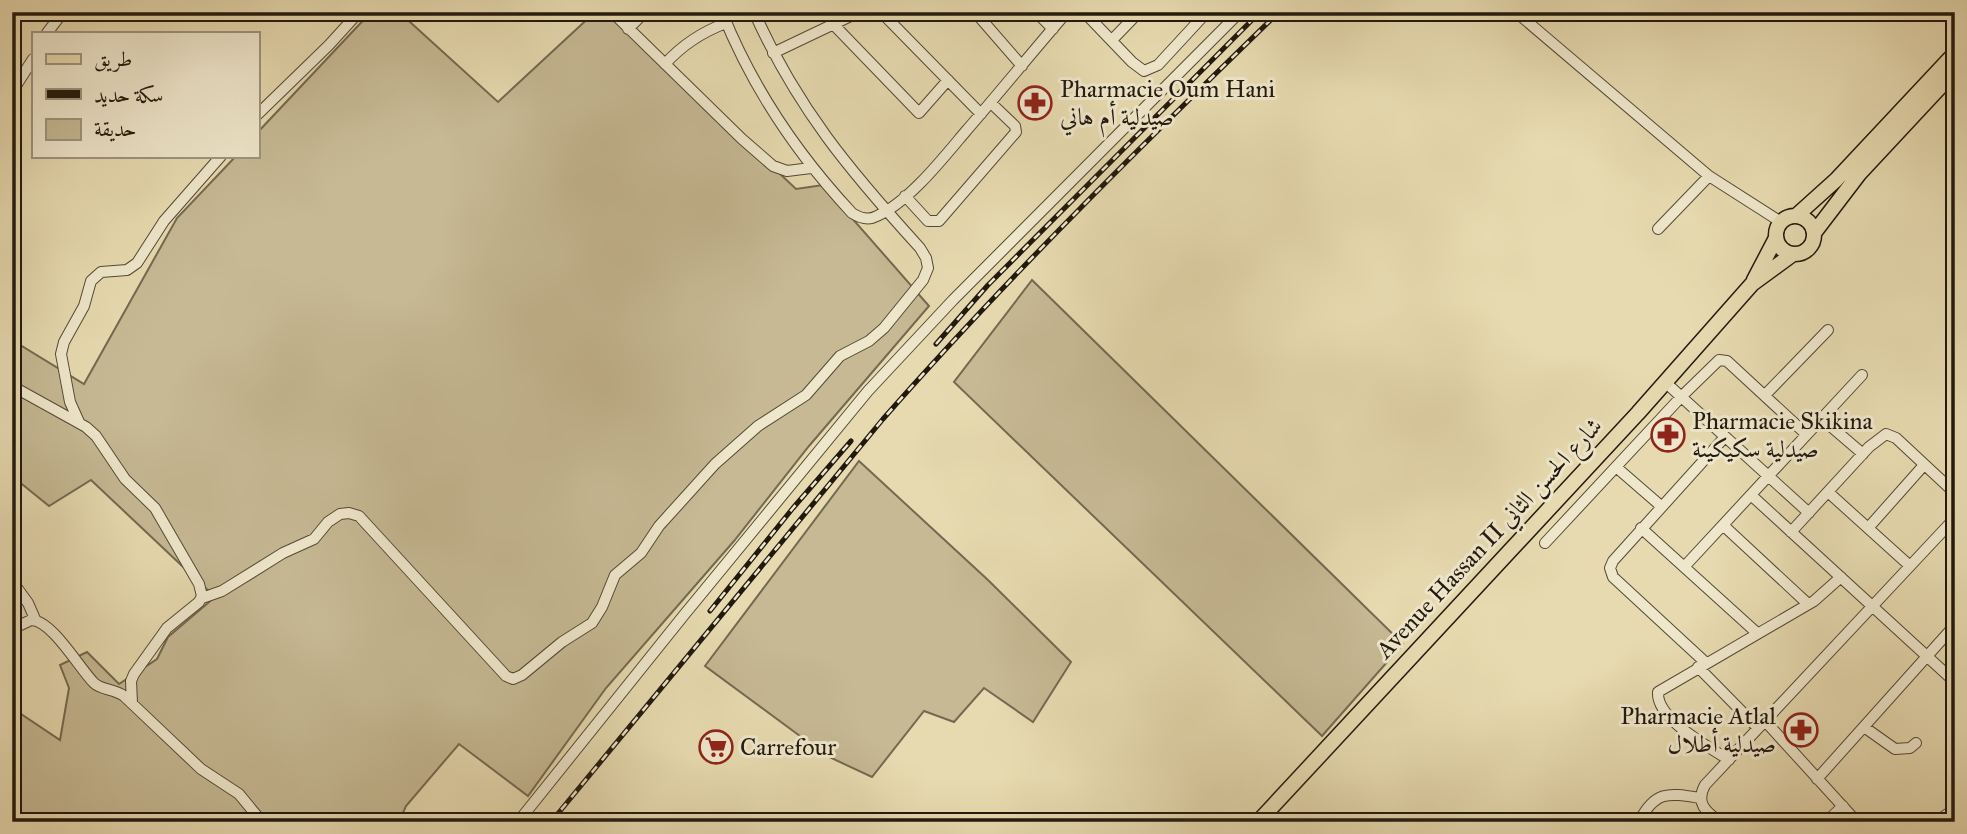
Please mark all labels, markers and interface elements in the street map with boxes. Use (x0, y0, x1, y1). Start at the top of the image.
legend (32, 32, 259, 158)
text: طريق (94, 46, 132, 72)
place label: Pharmacie Oum Hani صيدلية أم هاني (1060, 74, 1276, 138)
text: سكة حديد (94, 82, 164, 108)
pharmacy icon: Pharmacie Oum Hani صيدلية أم هاني (1016, 84, 1054, 122)
text: حديقة (94, 116, 137, 142)
place label: Pharmacie Skikina صيدلية سكيكينة (1692, 406, 1874, 464)
street label: Avenue Hassan II شارع الحسن الثاني (1369, 411, 1612, 669)
pharmacy icon: Pharmacie Skikina صيدلية سكيكينة (1649, 416, 1687, 454)
place label: Pharmacie Atlal صيدلية أطلال (1620, 701, 1777, 759)
pharmacy icon: Pharmacie Atlal صيدلية أطلال (1782, 711, 1820, 749)
supermarket icon: Carrefour (697, 728, 735, 766)
place label: Carrefour (740, 732, 836, 762)

